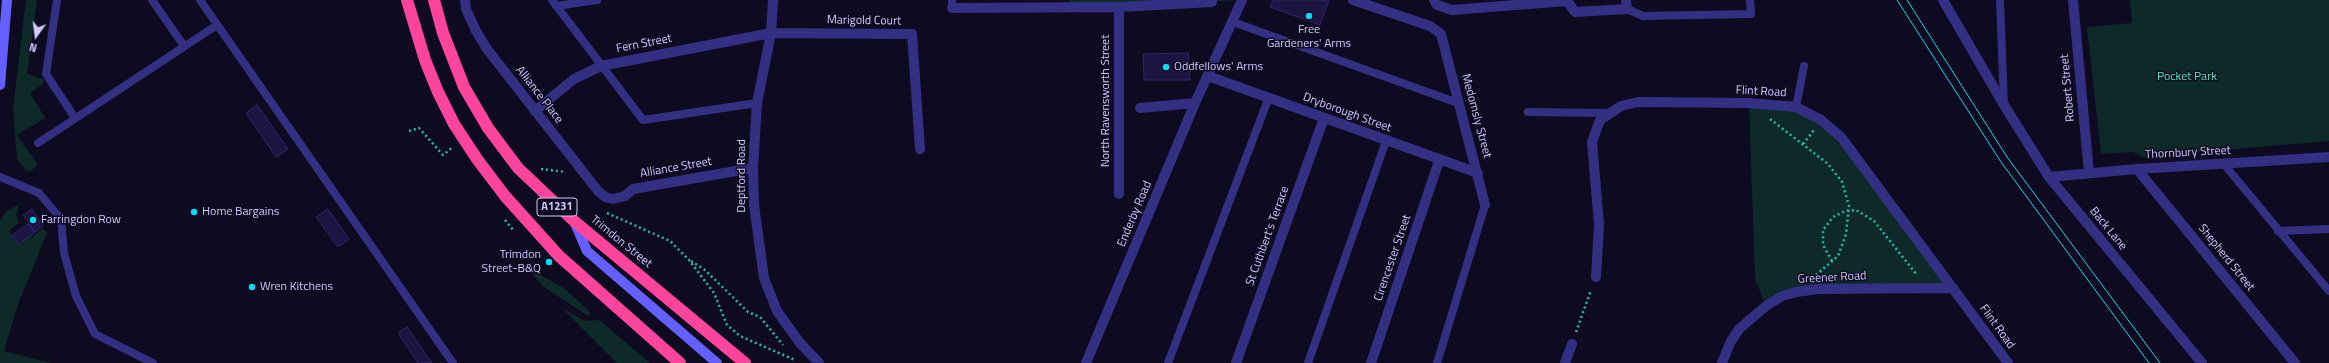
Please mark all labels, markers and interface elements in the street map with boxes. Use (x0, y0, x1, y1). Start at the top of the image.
marker: Free Gardeners' Arms (1304, 11, 1314, 21)
street label: Marigold Court (827, 13, 901, 29)
north arrow (16, 16, 56, 56)
place label: Free Gardeners' Arms (1267, 23, 1351, 51)
street label: Fern Street (615, 32, 673, 56)
street label: North Ravensworth Street (1099, 35, 1113, 167)
text: N (27, 39, 39, 56)
street label: Robert Street (2058, 54, 2078, 122)
place label: Oddfellows' Arms (1174, 60, 1263, 74)
marker: Oddfellows' Arms (1161, 62, 1171, 72)
street label: Alliance Place (512, 63, 566, 127)
park label: Pocket Park (2157, 70, 2217, 84)
street label: Medomsly Street (1458, 72, 1494, 160)
street label: Flint Road (1735, 83, 1787, 101)
street label: Dryborough Street (1301, 90, 1393, 136)
street label: Deptford Road (735, 139, 749, 213)
street label: Thornbury Street (2145, 144, 2231, 162)
street label: Alliance Street (639, 155, 713, 181)
street label: Enderby Road (1115, 179, 1155, 249)
street label: St Cuthbert's Terrace (1243, 184, 1293, 288)
road number: A1231 (537, 198, 577, 216)
place label: Home Bargains (202, 205, 279, 219)
street label: Back Lane (2086, 205, 2130, 253)
marker: Home Bargains (189, 207, 199, 217)
place label: Farringdon Row (41, 213, 121, 227)
street label: Trimdon Street (587, 213, 655, 271)
street label: Cirencester Street (1371, 213, 1415, 303)
marker: Farringdon Row (28, 215, 38, 225)
street label: Shepherd Street (2195, 222, 2257, 294)
place label: Trimdon Street-B&Q (482, 248, 541, 276)
marker: Trimdon Street-B&Q (544, 257, 554, 267)
street label: Greener Road (1797, 269, 1867, 287)
place label: Wren Kitchens (260, 280, 333, 294)
marker: Wren Kitchens (247, 282, 257, 292)
street label: Flint Road (1976, 302, 2018, 352)

